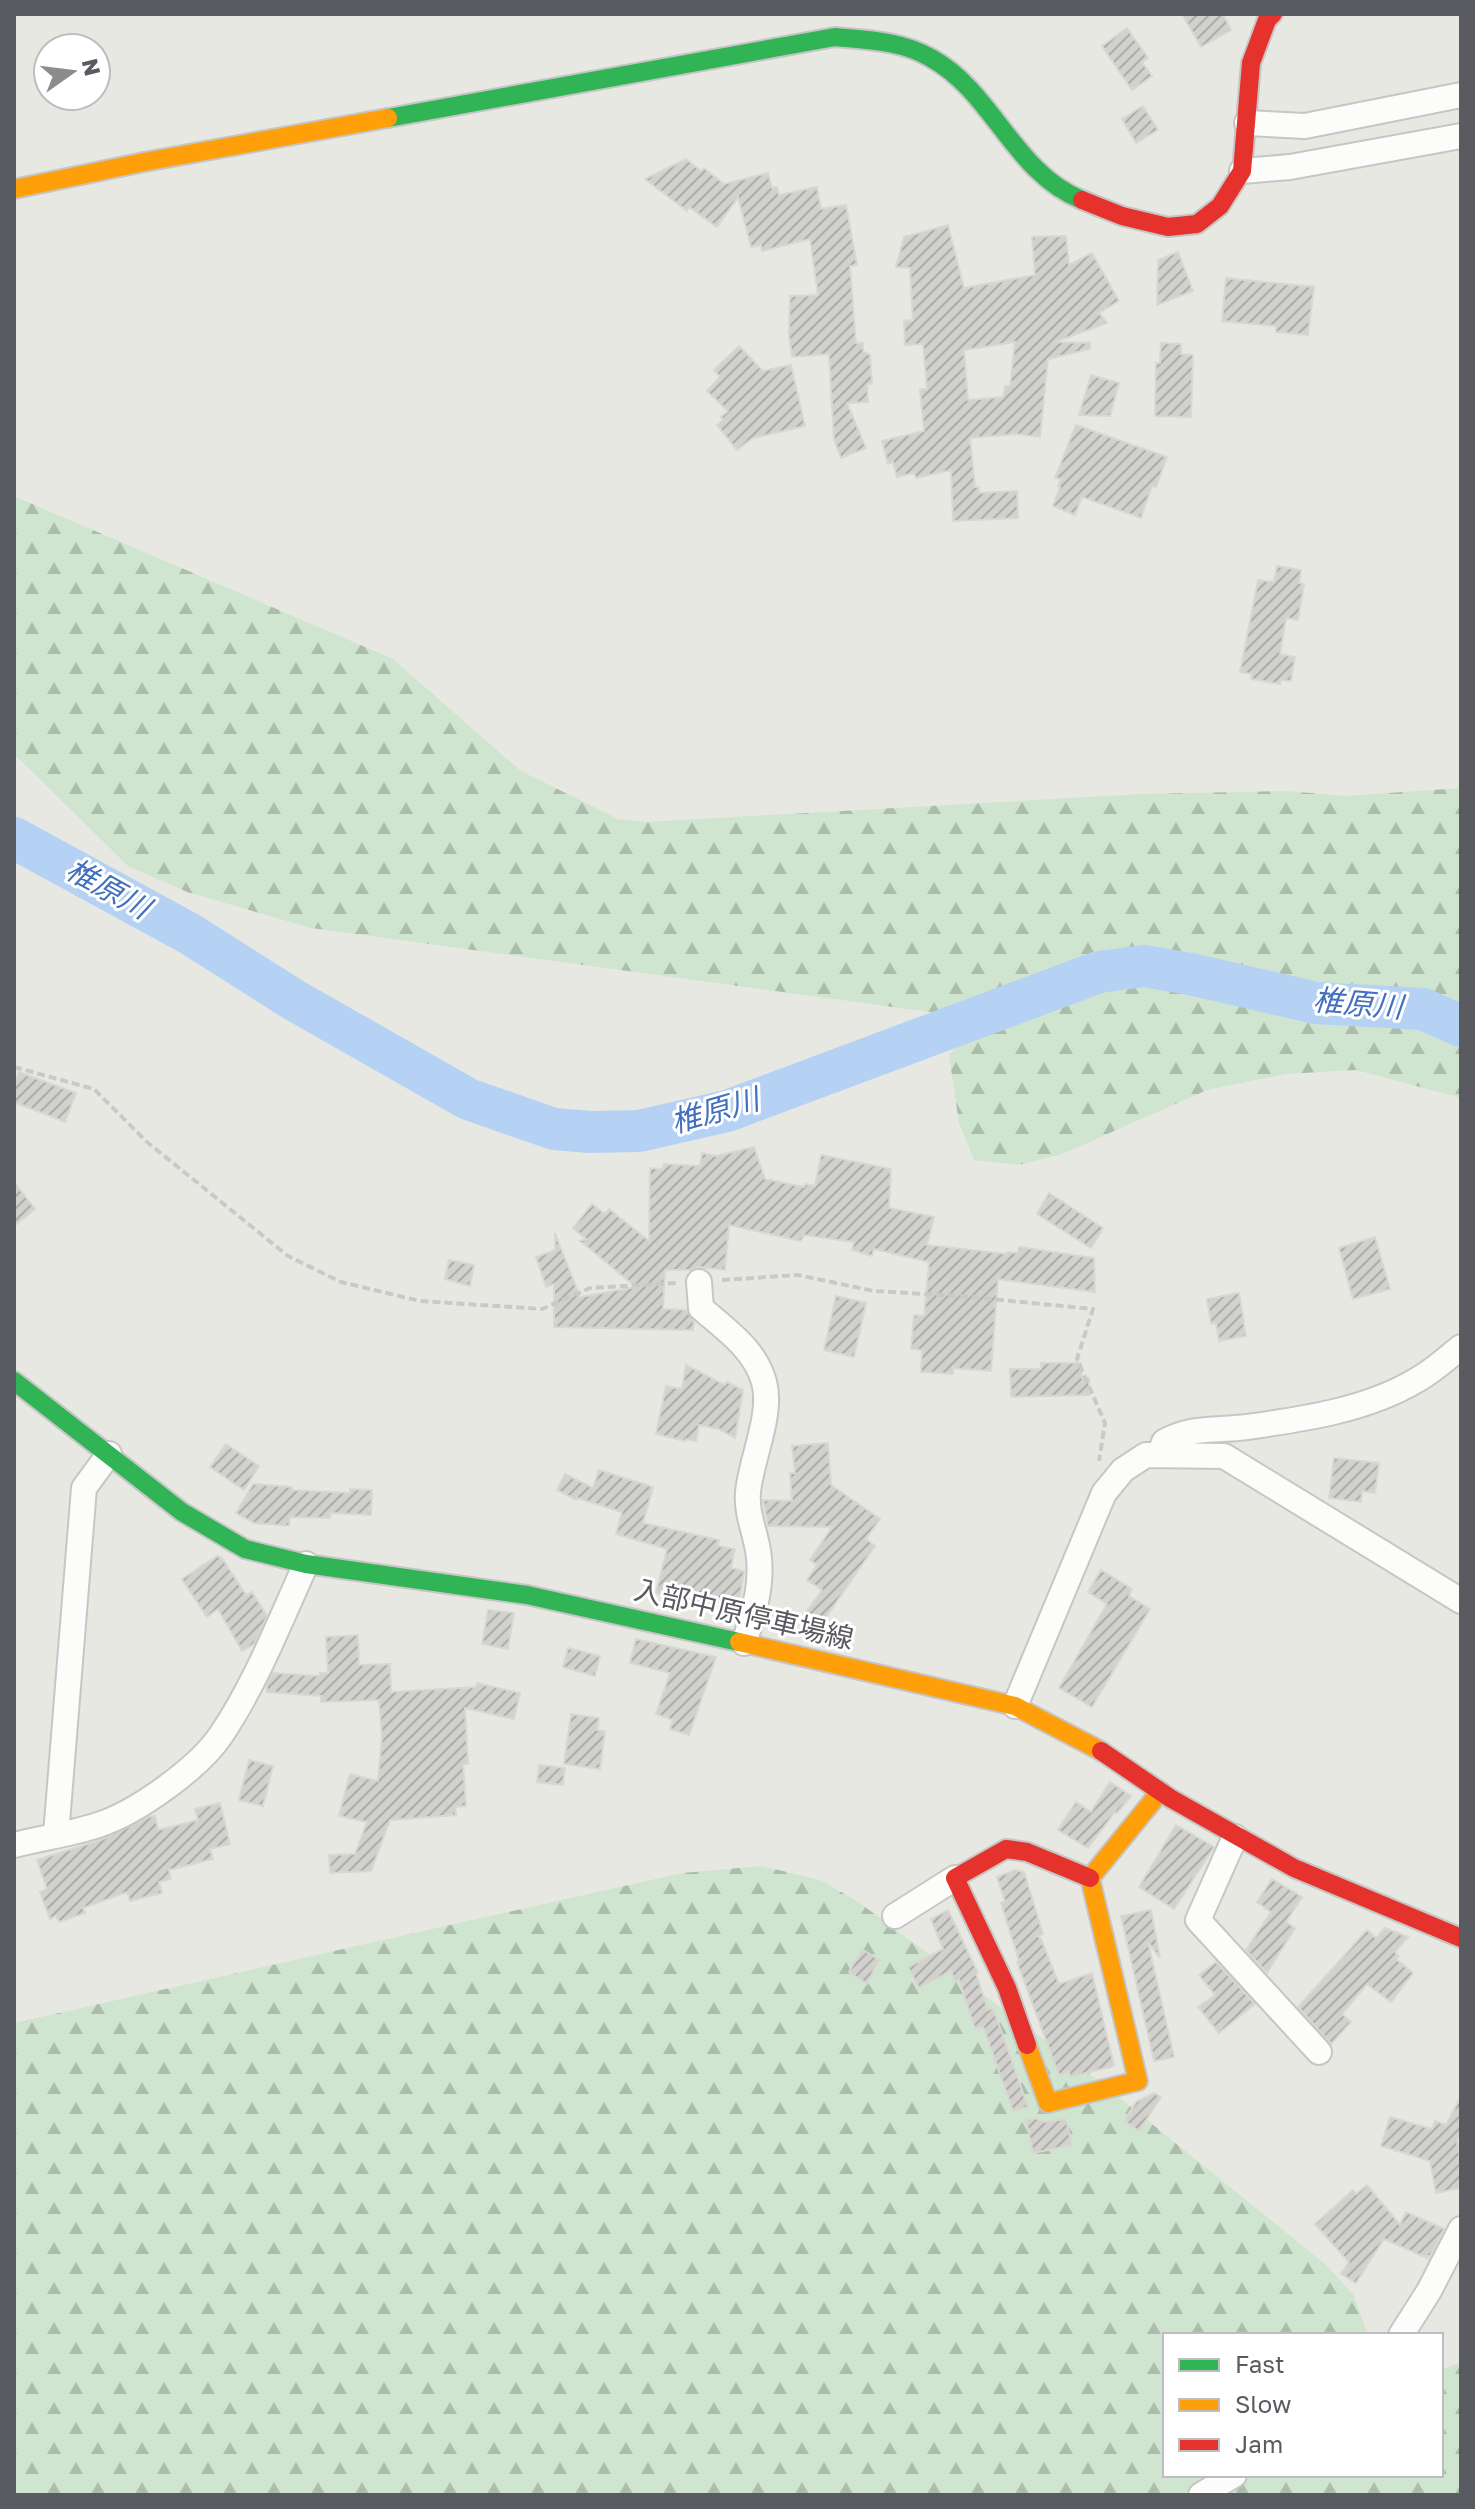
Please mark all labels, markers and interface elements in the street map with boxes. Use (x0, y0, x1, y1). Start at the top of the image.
north arrow (32, 32, 112, 112)
text: N (77, 56, 107, 78)
water label: 椎原川 (60, 851, 159, 927)
water label: 椎原川 (1312, 981, 1407, 1025)
water label: 椎原川 (667, 1080, 766, 1140)
street label: 入部中原停車場線 (631, 1572, 857, 1655)
legend (1163, 2333, 1443, 2477)
text: Fast (1235, 2349, 1285, 2378)
text: Slow (1235, 2389, 1291, 2418)
text: Jam (1235, 2429, 1283, 2458)

